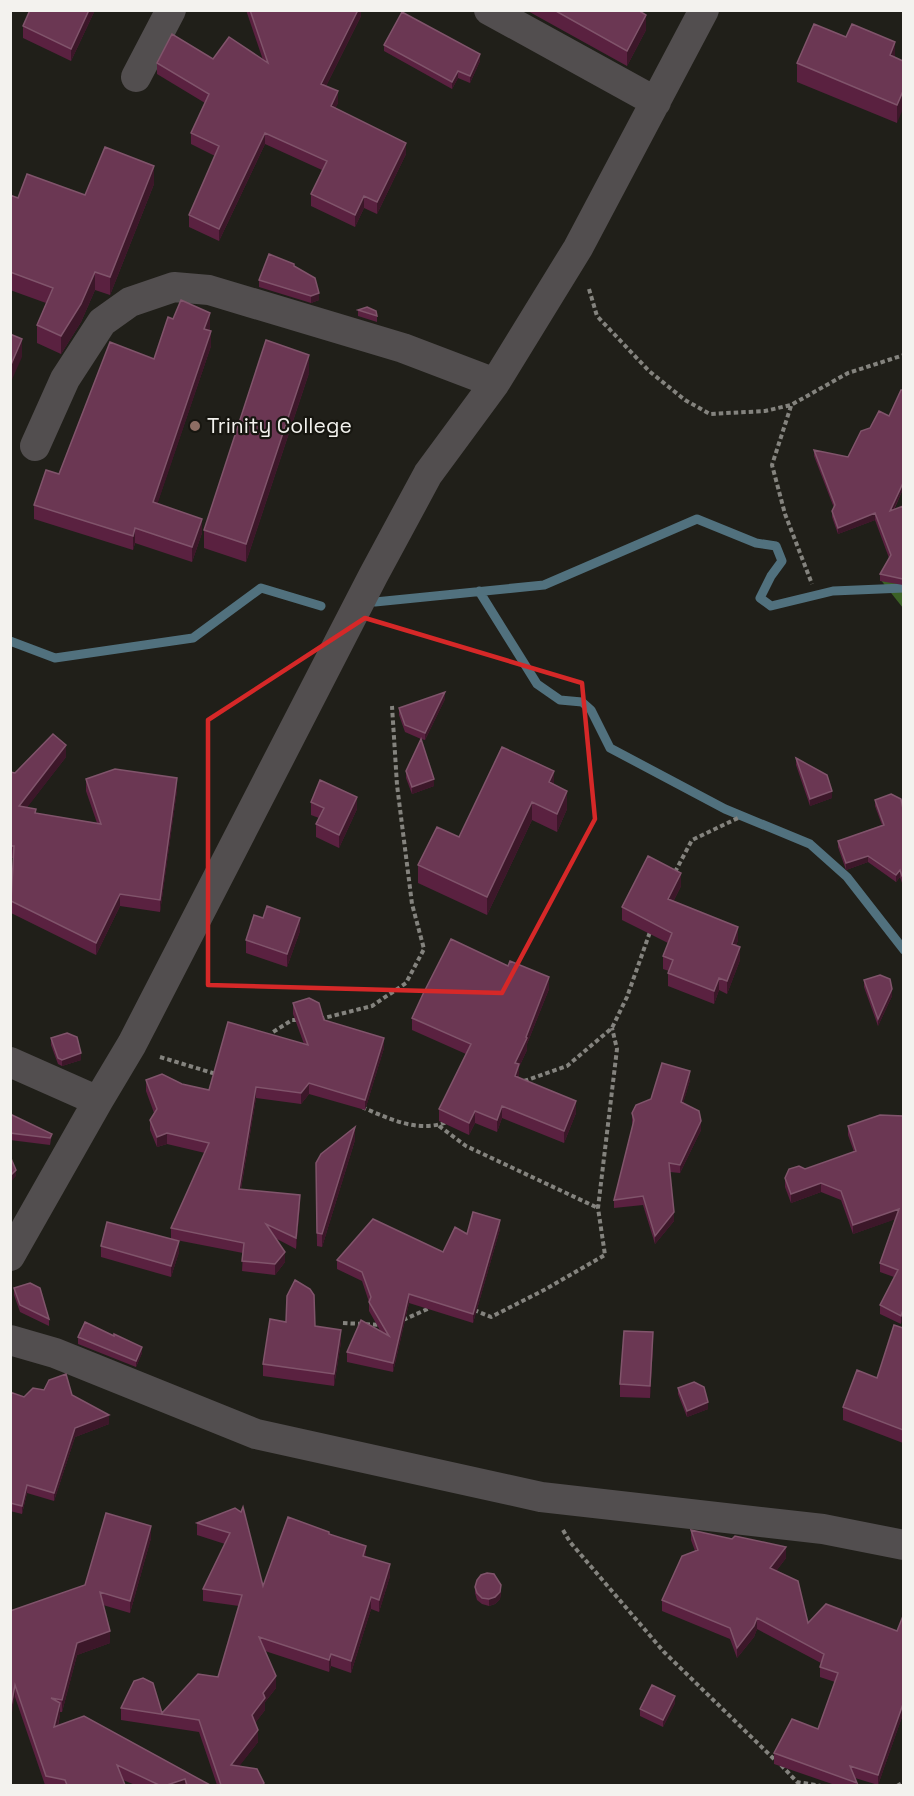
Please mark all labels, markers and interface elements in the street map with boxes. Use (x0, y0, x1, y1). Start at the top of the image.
place label: Trinity College (207, 412, 352, 439)
marker: Trinity College (188, 419, 202, 433)

